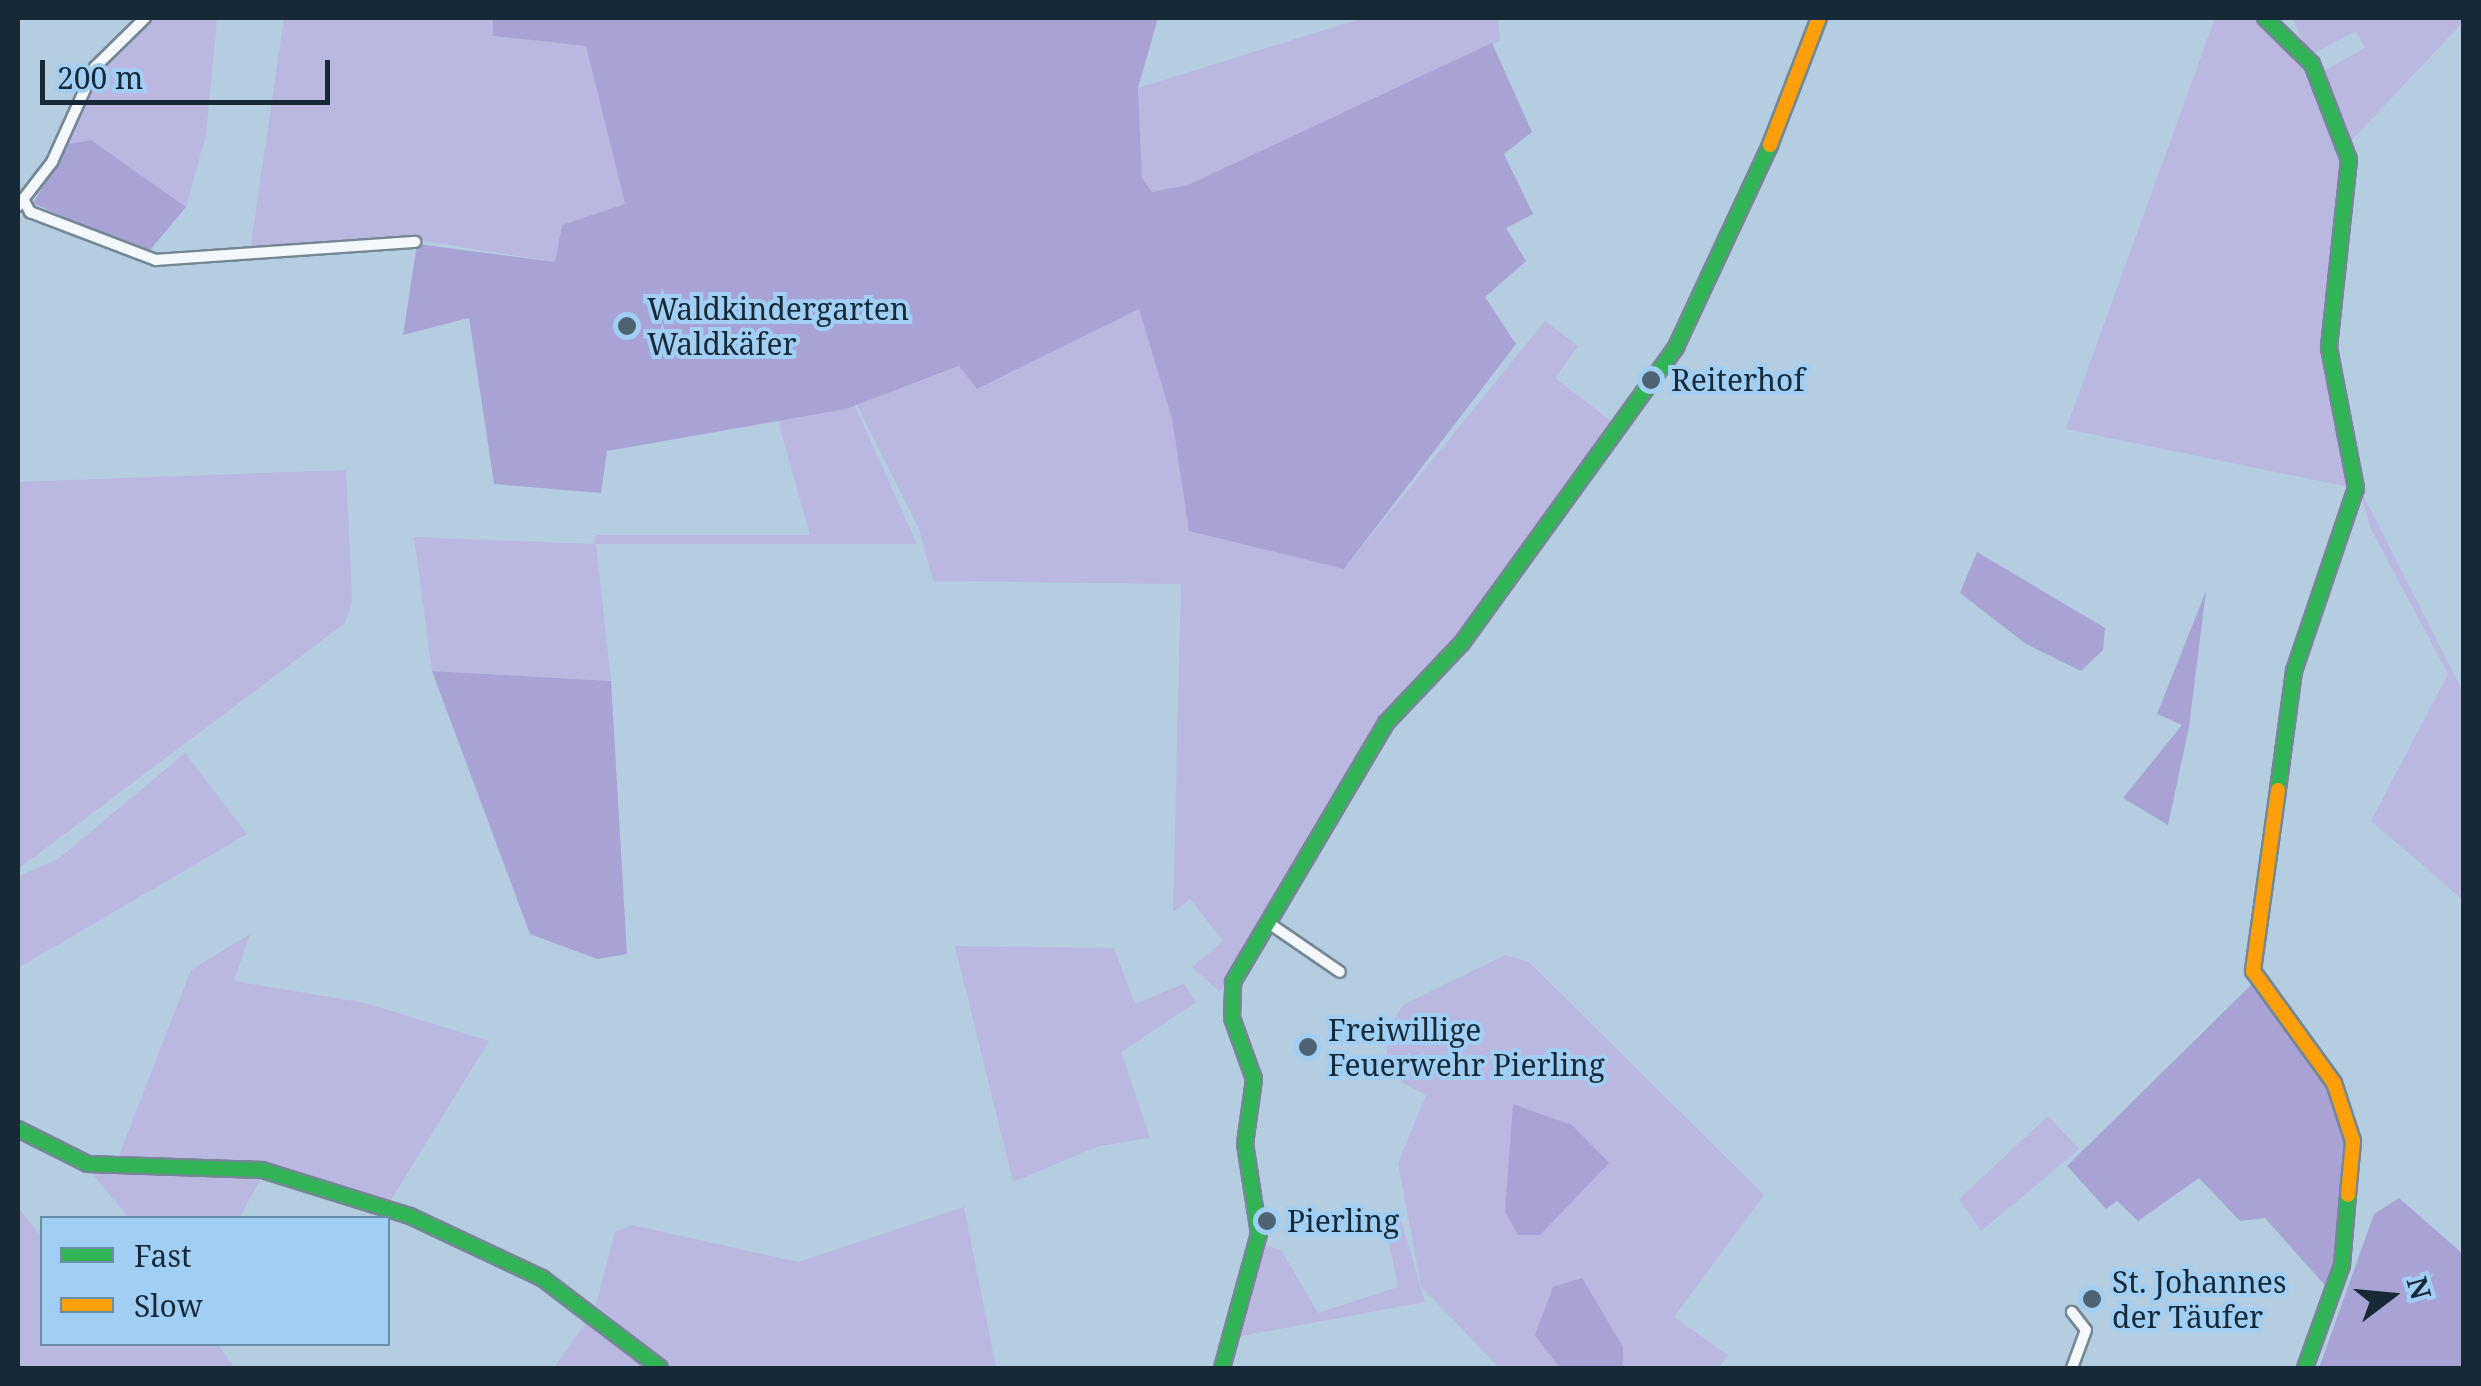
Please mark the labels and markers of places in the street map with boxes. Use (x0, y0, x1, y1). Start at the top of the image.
place label: Waldkindergarten Waldkäfer (647, 291, 909, 362)
marker: Waldkindergarten Waldkäfer (616, 315, 638, 337)
place label: Reiterhof (1671, 362, 1804, 398)
marker: Reiterhof (1640, 369, 1662, 391)
place label: Freiwillige Feuerwehr Pierling (1328, 1012, 1605, 1082)
marker: Freiwillige Feuerwehr Pierling (1297, 1036, 1319, 1058)
place label: Pierling (1287, 1203, 1399, 1239)
marker: Pierling (1256, 1210, 1278, 1232)
place label: St. Johannes der Täufer (2112, 1264, 2286, 1334)
marker: St. Johannes der Täufer (2081, 1288, 2103, 1310)

